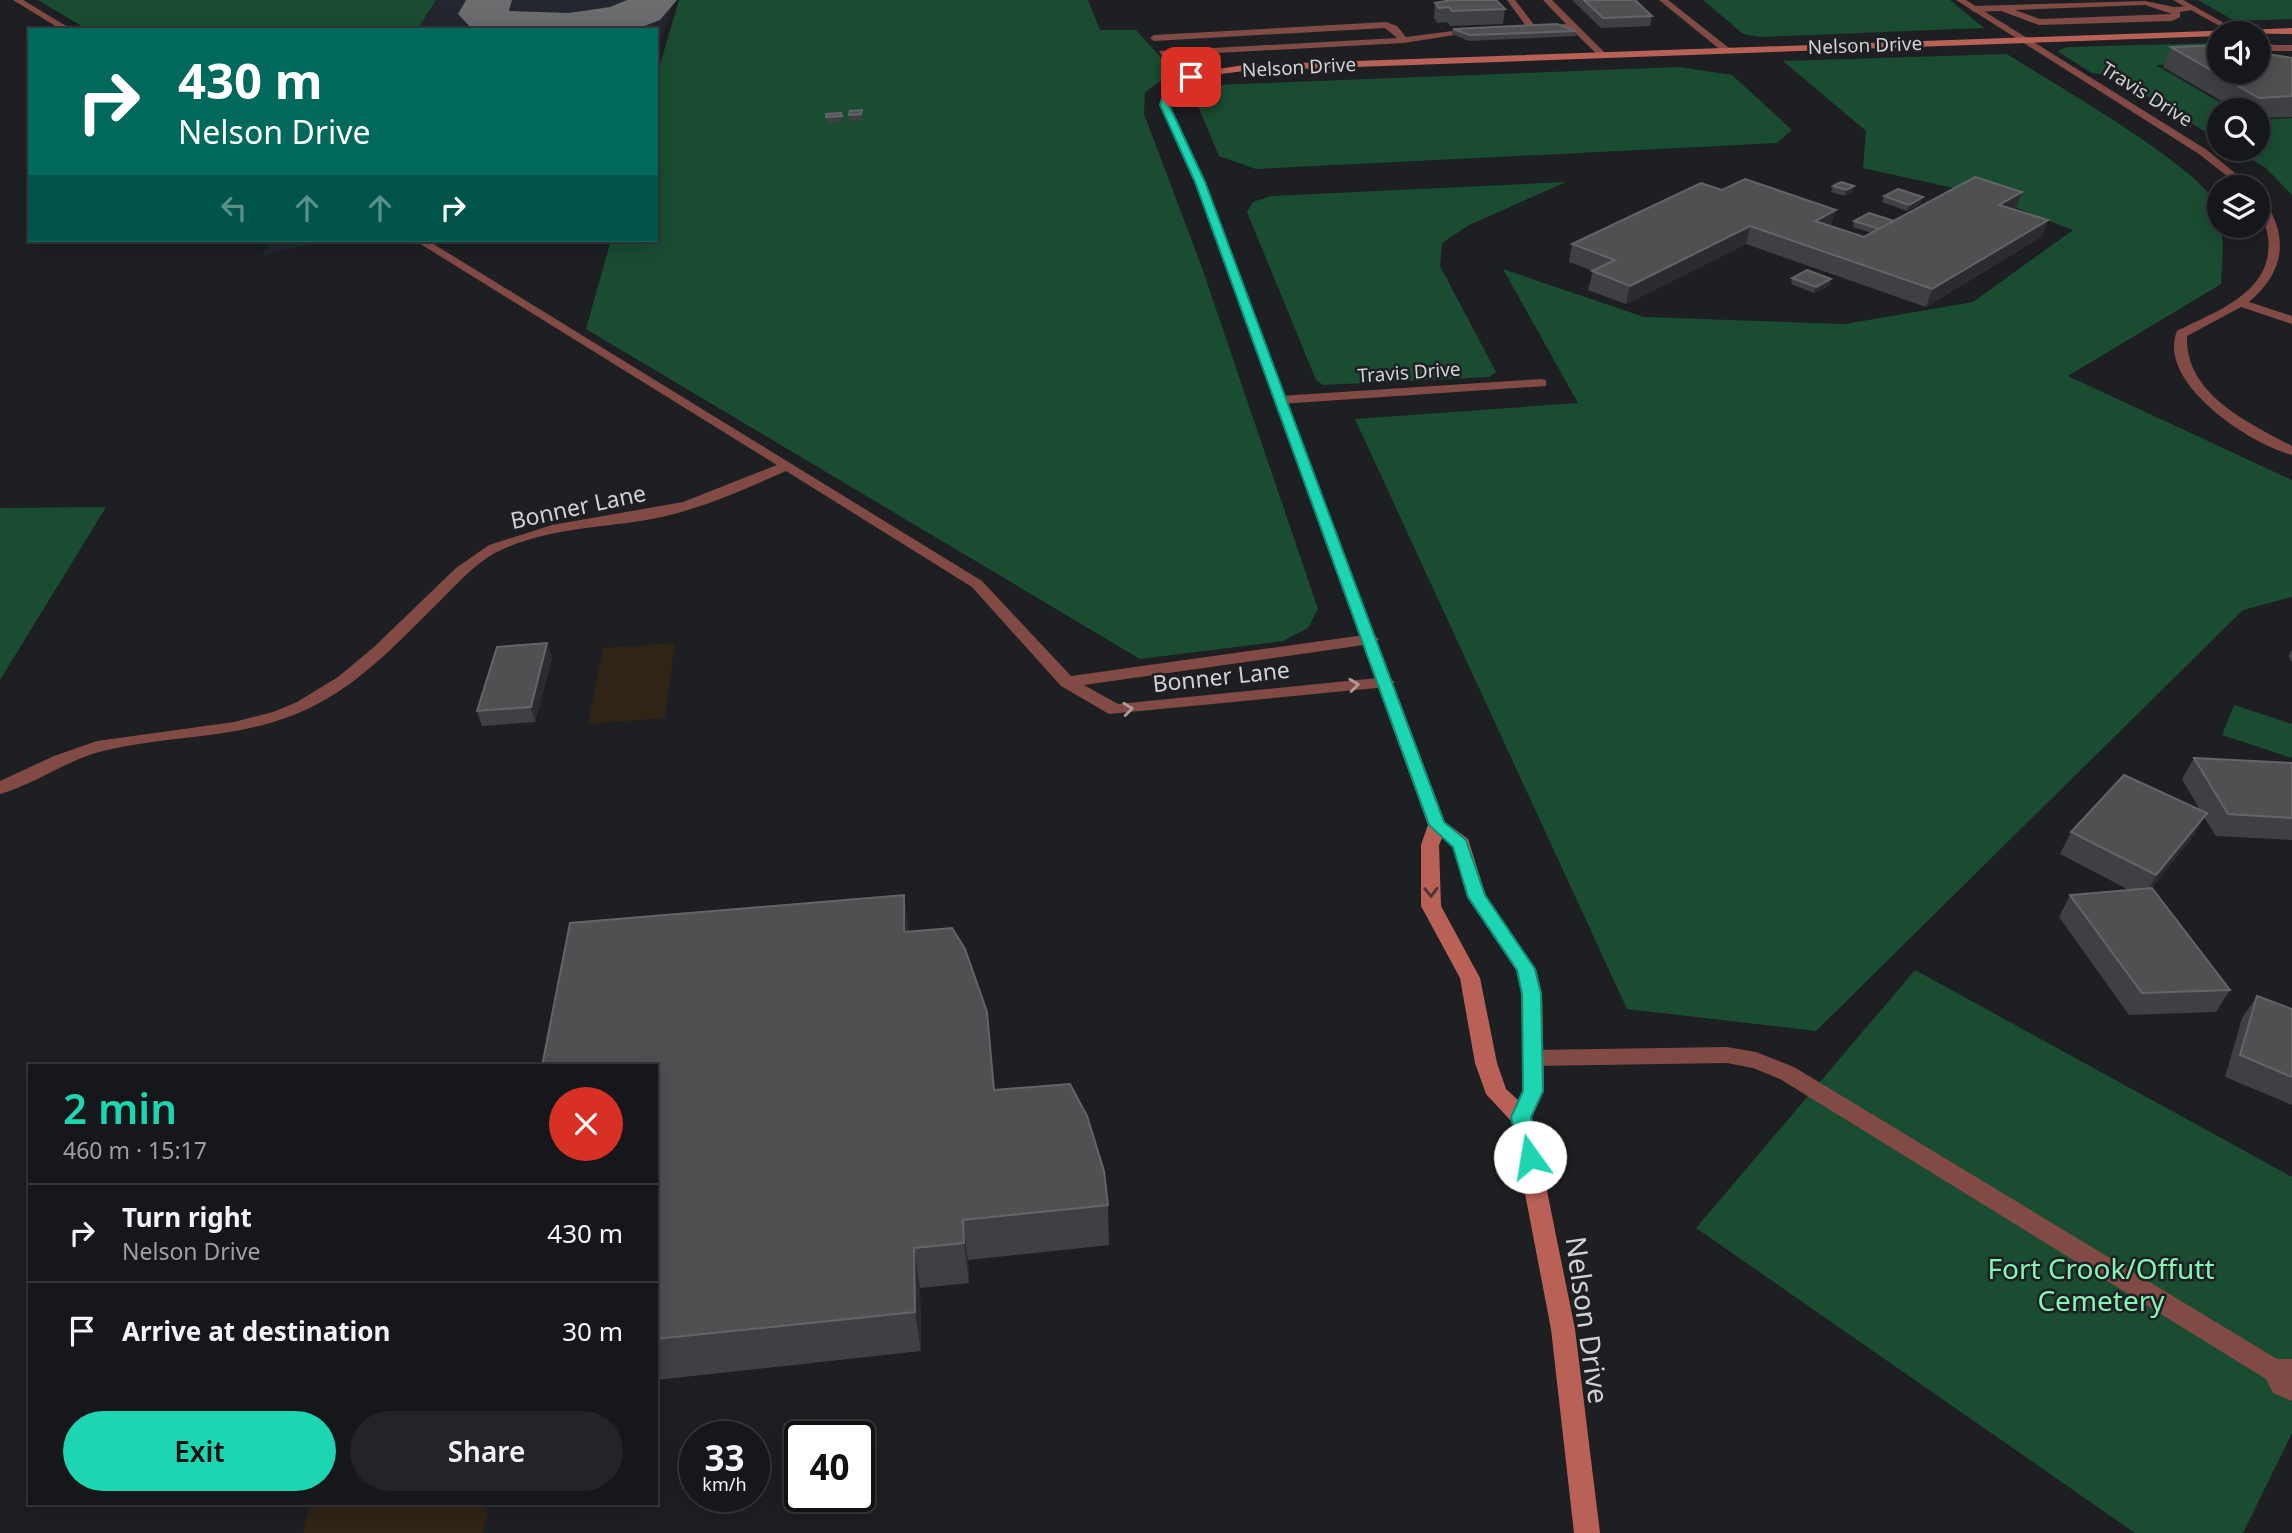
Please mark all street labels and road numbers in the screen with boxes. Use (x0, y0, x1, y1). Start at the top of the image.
street label: Nelson Drive (1807, 30, 1923, 60)
street label: Nelson Drive (1241, 51, 1357, 83)
street label: Travis Drive (2096, 56, 2198, 132)
street label: Travis Drive (1357, 355, 1461, 389)
street label: Bonner Lane (507, 476, 649, 536)
street label: Bonner Lane (1151, 653, 1291, 699)
street label: Nelson Drive (1557, 1234, 1619, 1406)

